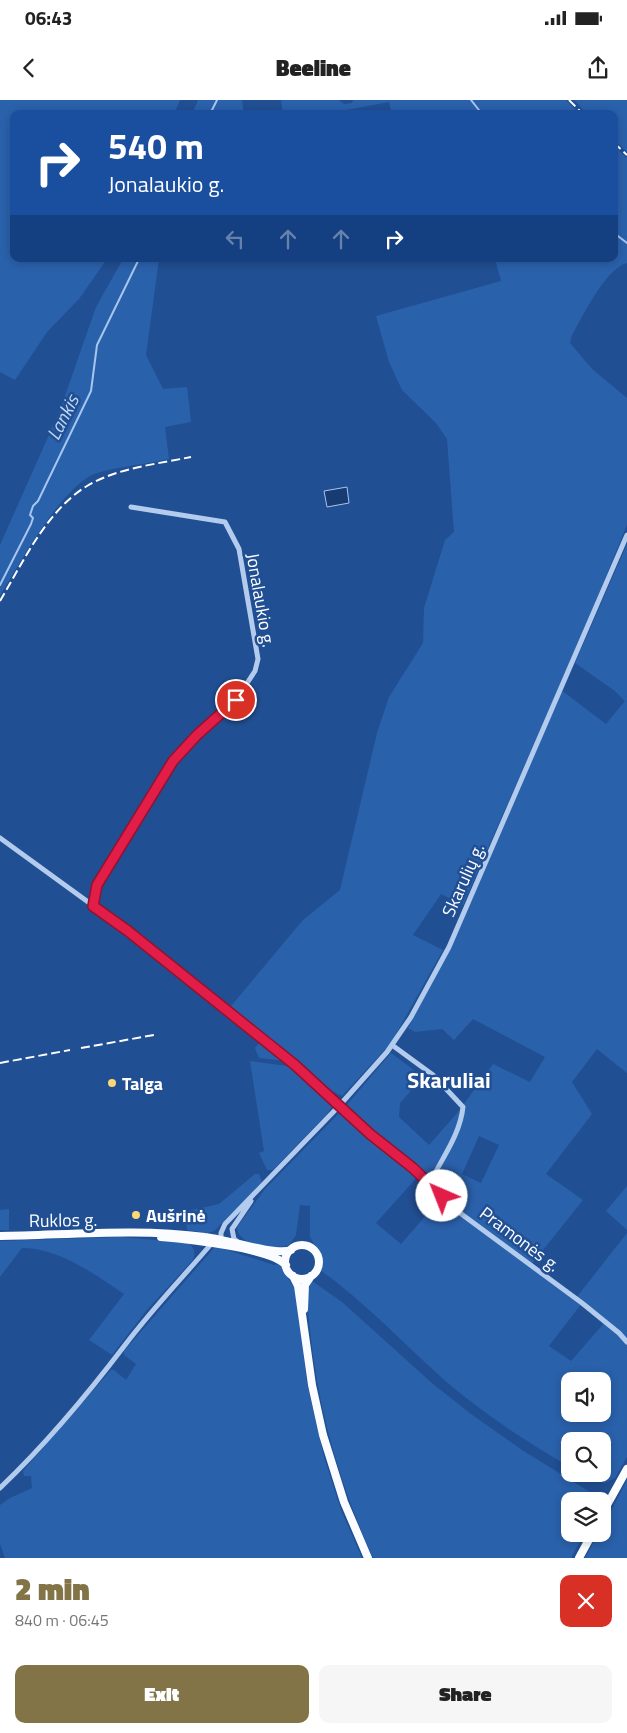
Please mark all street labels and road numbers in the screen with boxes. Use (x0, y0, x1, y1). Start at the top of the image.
street label: Jonalaukio g. (239, 551, 283, 649)
street label: Skarulių g. (435, 839, 491, 921)
street label: Pramonės g. (474, 1200, 566, 1278)
street label: Ruklos g. (29, 1206, 97, 1234)

